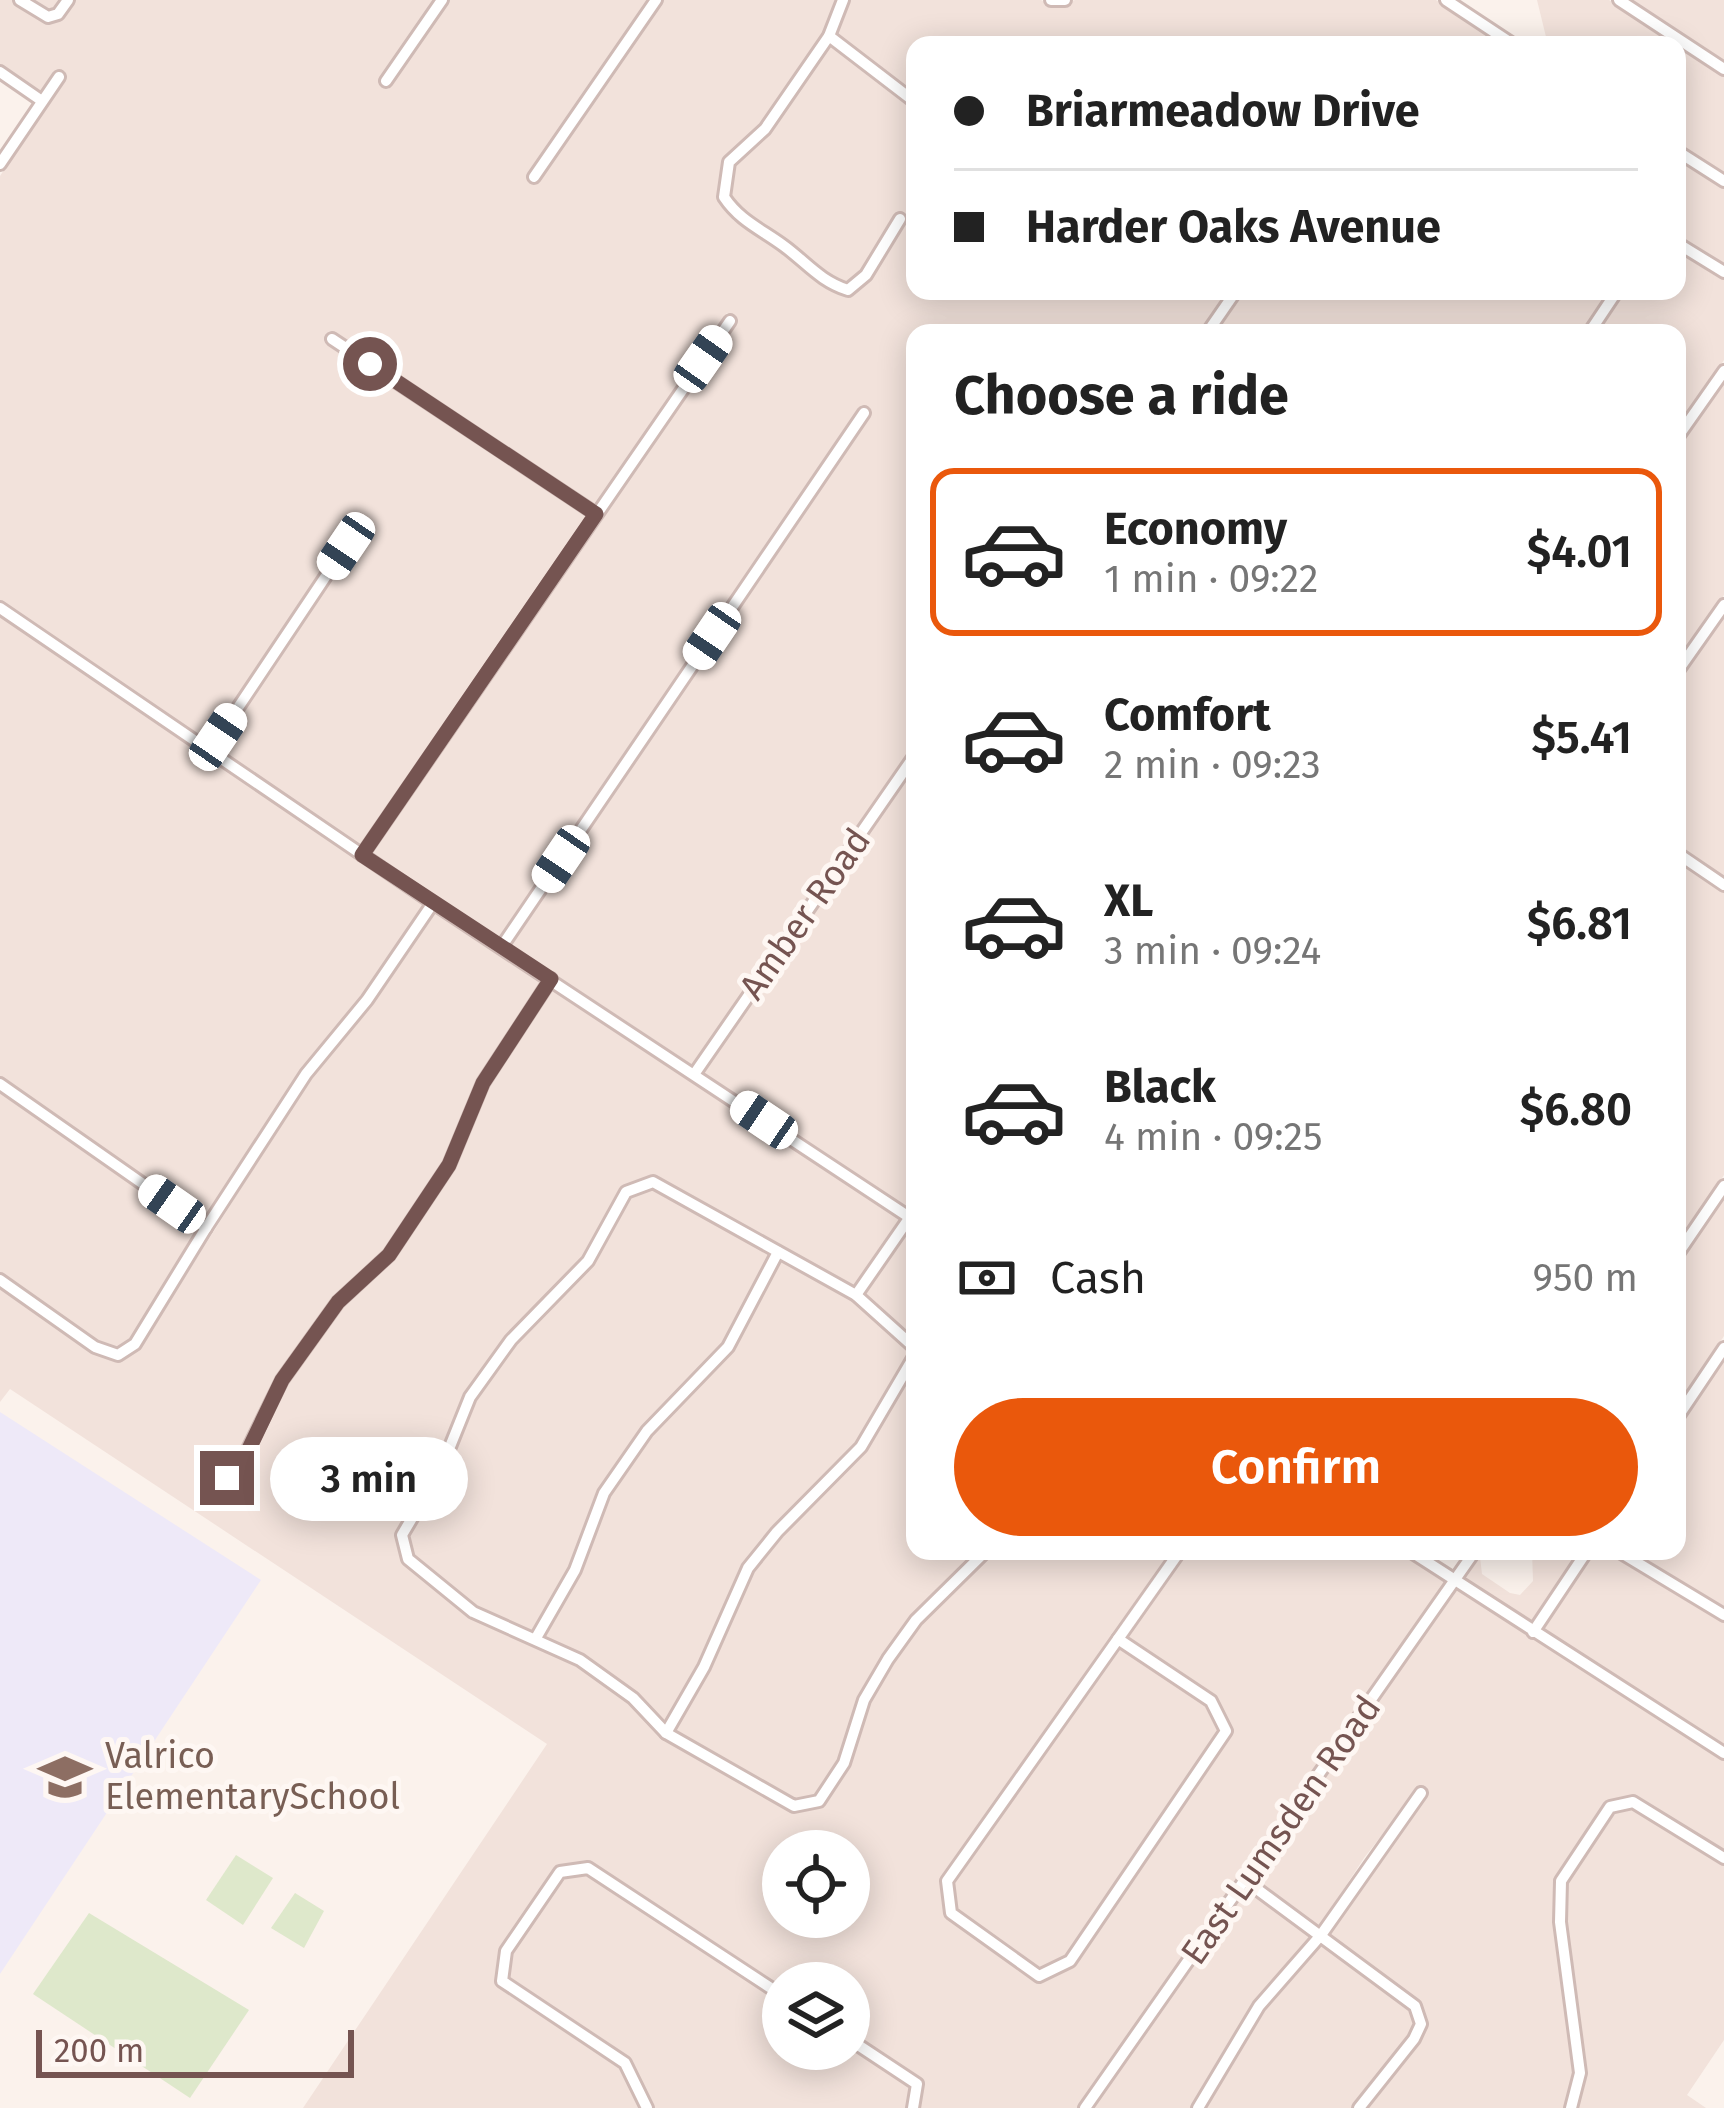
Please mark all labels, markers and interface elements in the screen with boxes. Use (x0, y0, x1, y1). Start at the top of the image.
text: Briarmeadow Drive (1026, 84, 1420, 138)
text: Harder Oaks Avenue (1026, 200, 1441, 254)
car (668, 319, 738, 399)
route start (343, 337, 397, 391)
text: Choose a ride (954, 364, 1289, 428)
icon: car (960, 498, 1068, 606)
text: Economy (1104, 502, 1287, 556)
car (311, 506, 381, 586)
text: $4.01 (1527, 525, 1632, 579)
text: 1 min · 09:22 (1104, 556, 1318, 602)
car (677, 596, 747, 676)
icon: car (960, 684, 1068, 792)
text: Comfort (1104, 688, 1271, 742)
car (183, 697, 253, 777)
text: $5.41 (1532, 711, 1632, 765)
text: 2 min · 09:23 (1104, 742, 1321, 788)
car (526, 819, 596, 899)
street label: Amber Road (730, 820, 880, 1008)
icon: car (960, 870, 1068, 978)
text: XL (1104, 874, 1153, 928)
text: $6.81 (1527, 897, 1632, 951)
text: 3 min · 09:24 (1104, 928, 1321, 974)
icon: car (960, 1056, 1068, 1164)
text: Black (1104, 1060, 1216, 1114)
text: $6.80 (1520, 1083, 1632, 1137)
car (724, 1085, 804, 1155)
text: 4 min · 09:25 (1104, 1114, 1322, 1160)
car (132, 1169, 212, 1239)
icon: cash (954, 1245, 1020, 1311)
text: Cash (1050, 1251, 1146, 1305)
text: 950 m (1532, 1255, 1638, 1301)
button: Confirm (954, 1398, 1638, 1536)
callout: 3 min (269, 1436, 467, 1520)
route end (200, 1451, 254, 1505)
text: 3 min (321, 1456, 417, 1502)
street label: East Lumsden Road (1172, 1687, 1390, 1973)
place label: Valrico ElementarySchool (105, 1734, 400, 1819)
school or university icon: Valrico ElementarySchool (36, 1748, 94, 1806)
map controls (762, 1830, 870, 2070)
button: locate (762, 1830, 870, 1938)
button: layers (762, 1962, 870, 2070)
scale bar (36, 2024, 354, 2077)
text: 200 m (54, 2031, 144, 2071)

